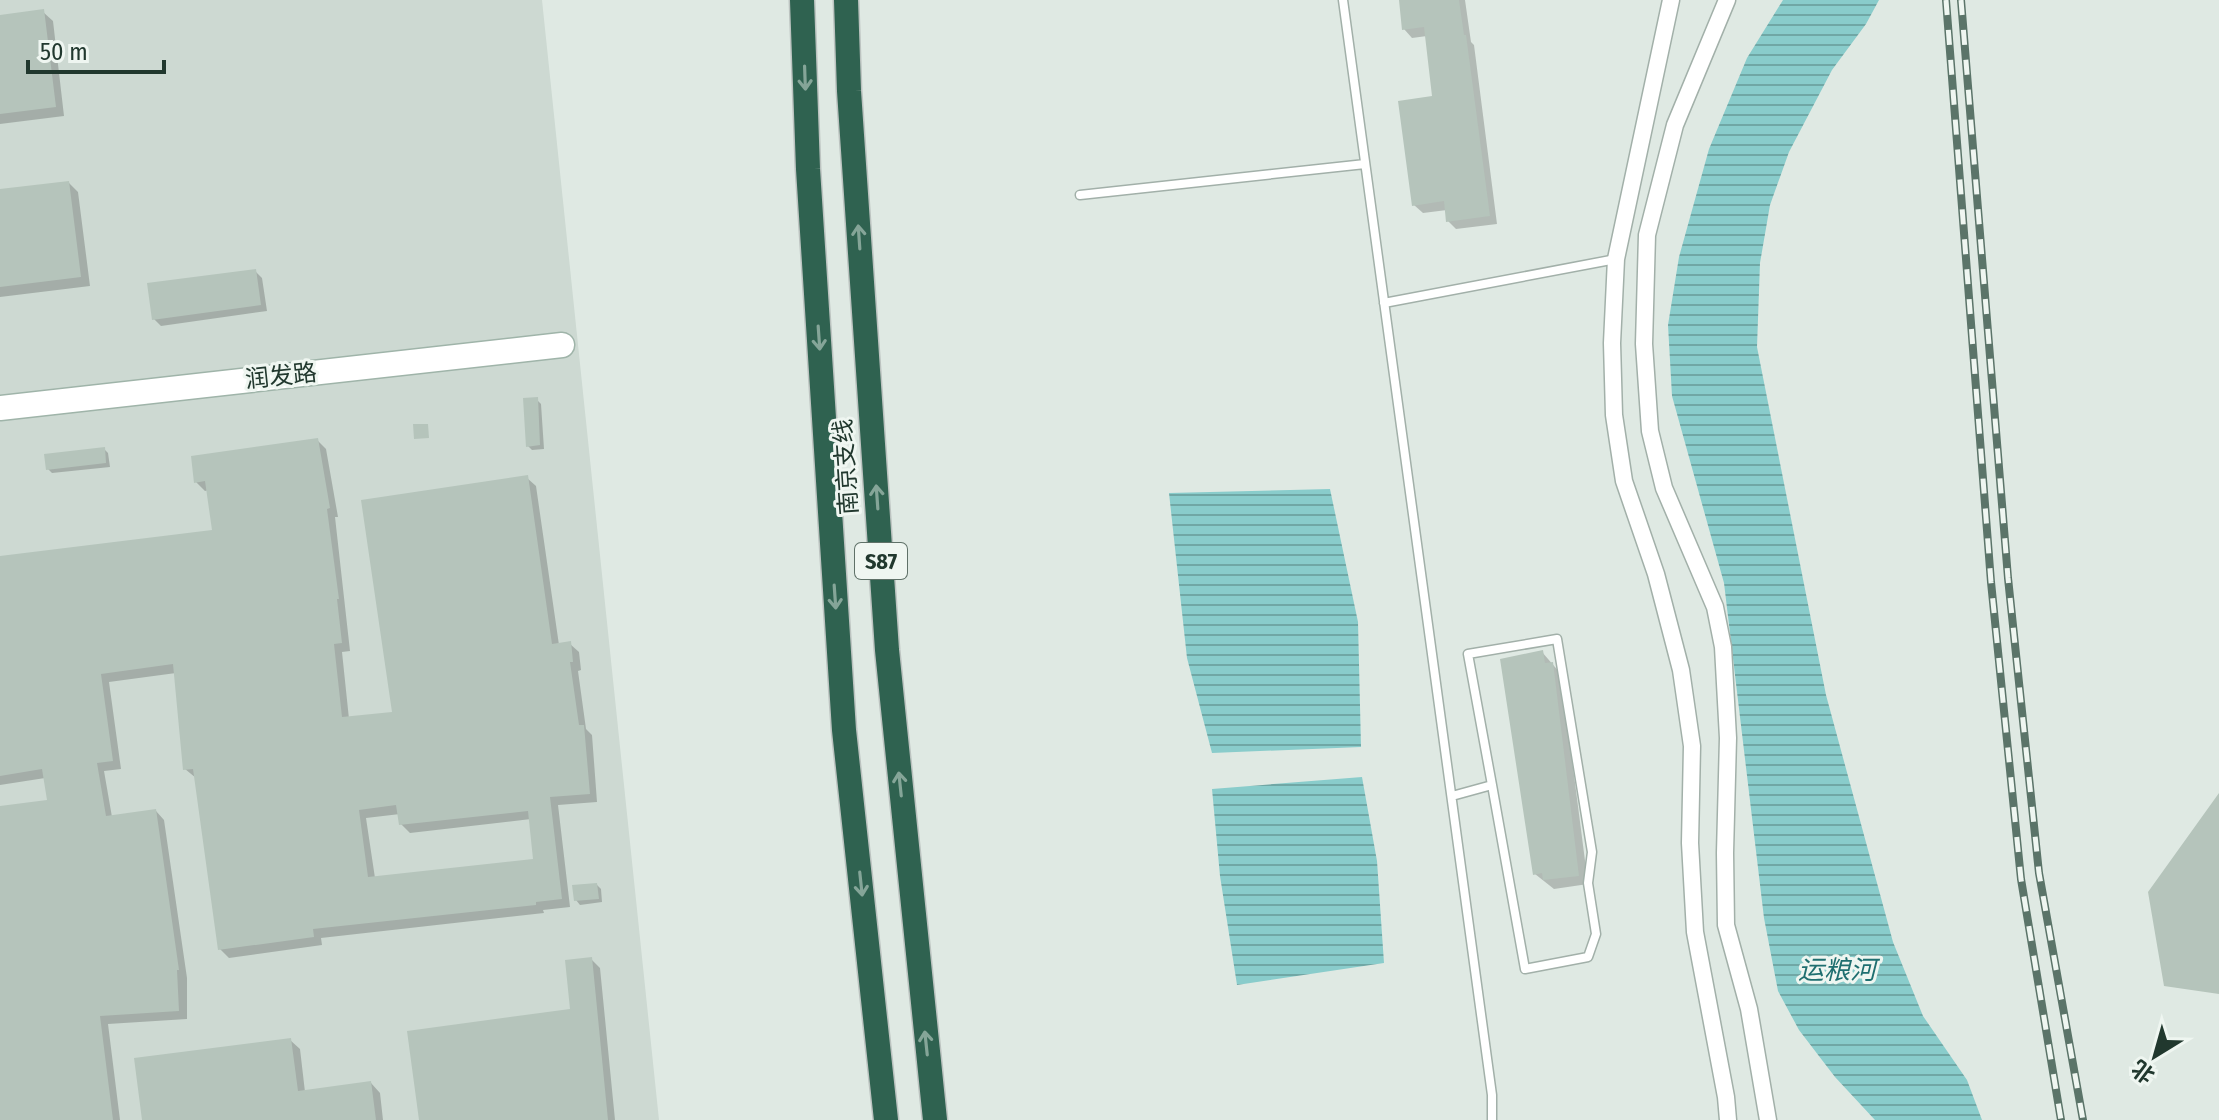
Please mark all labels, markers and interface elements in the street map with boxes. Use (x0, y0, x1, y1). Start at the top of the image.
scale bar (28, 24, 164, 74)
text: 50 m (40, 38, 88, 66)
one-way arrow (798, 64, 813, 91)
one-way arrow (851, 224, 866, 251)
one-way arrow (812, 324, 827, 351)
street label: 润发路 (244, 358, 318, 394)
street label: 南京支线 (829, 418, 863, 516)
one-way arrow (869, 484, 884, 511)
road number: S87 (855, 543, 907, 579)
one-way arrow (828, 583, 843, 610)
one-way arrow (893, 771, 908, 798)
one-way arrow (853, 870, 868, 897)
water label: 运粮河 (1798, 955, 1881, 986)
north arrow (2115, 1016, 2195, 1096)
one-way arrow (918, 1030, 933, 1056)
text: 北 (2126, 1054, 2160, 1089)

